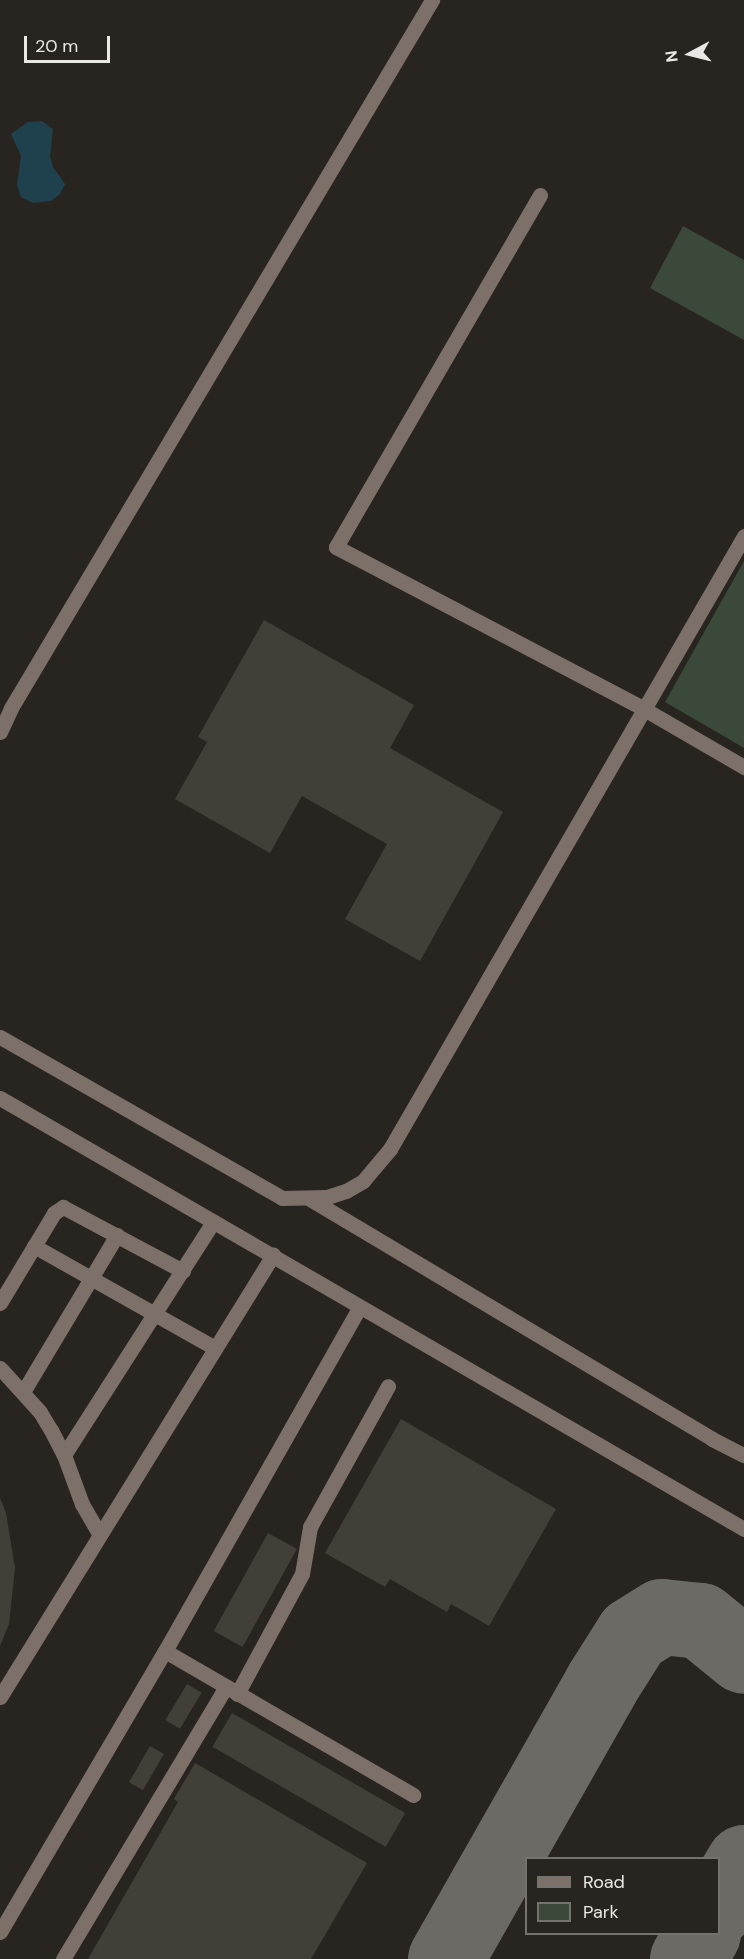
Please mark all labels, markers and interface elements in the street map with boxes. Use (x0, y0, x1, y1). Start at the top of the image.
scale bar (27, 24, 112, 62)
north arrow (660, 24, 720, 84)
text: 20 m (35, 34, 78, 58)
text: N (661, 49, 683, 63)
legend (525, 1857, 720, 1935)
text: Road (583, 1870, 625, 1894)
text: Park (583, 1900, 619, 1924)

